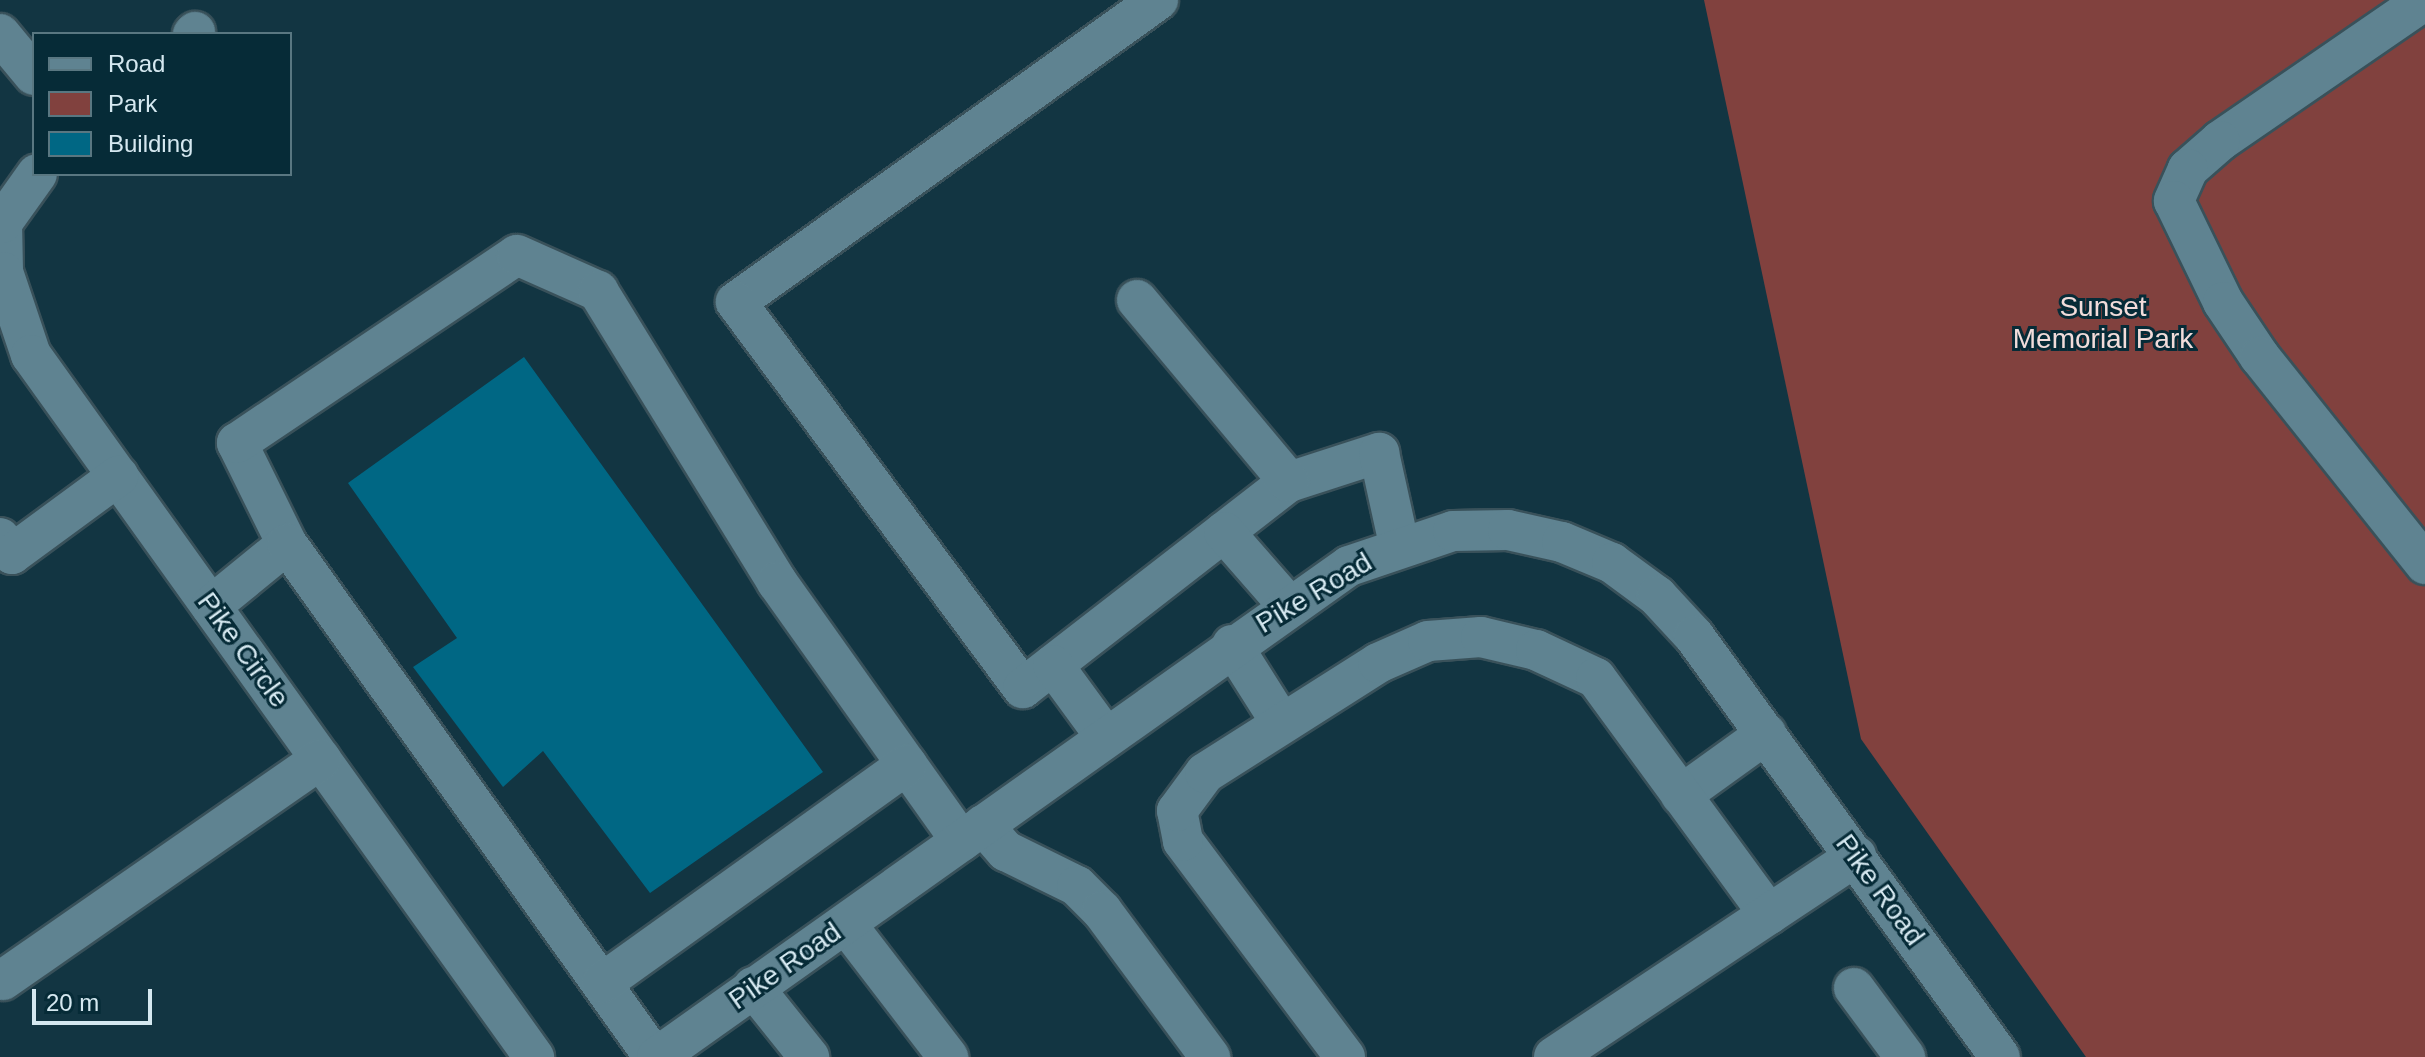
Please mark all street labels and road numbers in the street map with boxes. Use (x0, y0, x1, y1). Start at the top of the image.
street label: Pike Road (1250, 545, 1378, 641)
street label: Pike Circle (190, 586, 296, 714)
street label: Pike Road (1828, 828, 1932, 952)
street label: Pike Road (722, 915, 848, 1017)

